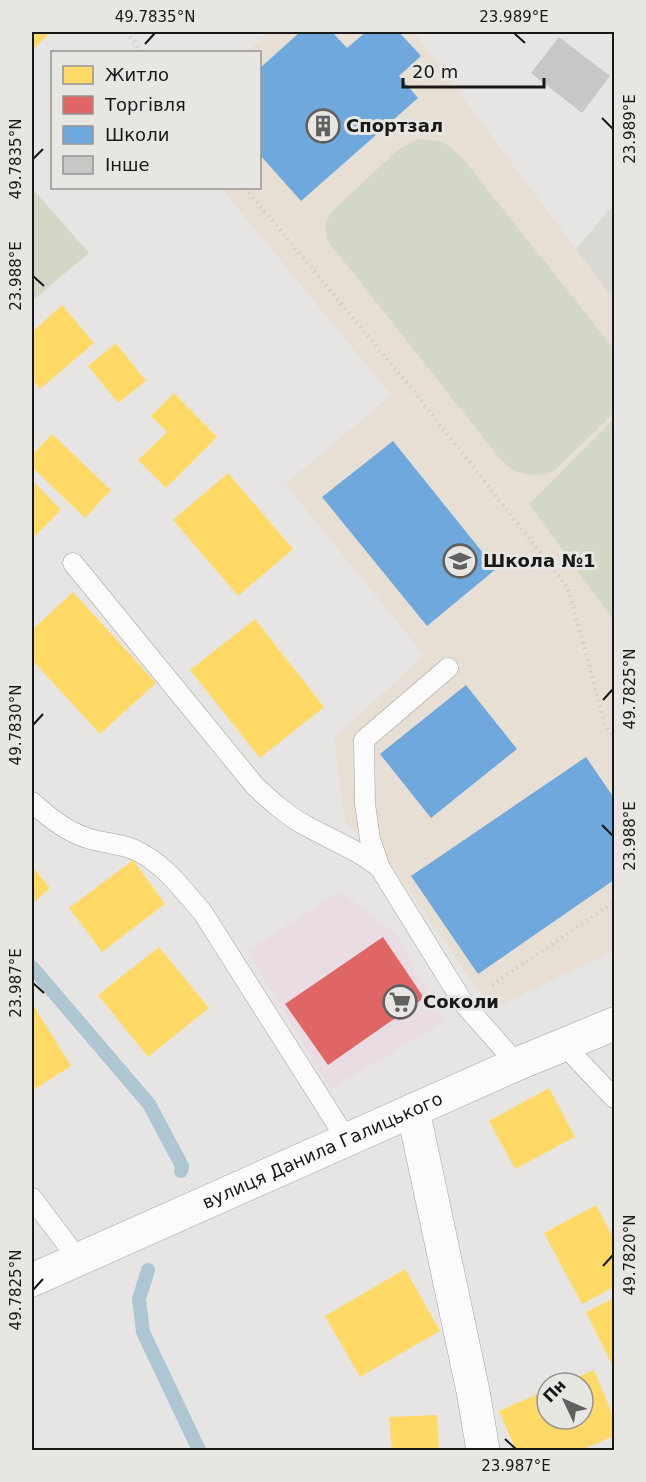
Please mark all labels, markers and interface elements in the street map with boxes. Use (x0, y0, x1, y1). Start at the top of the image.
text: 49.7835°N (115, 8, 195, 26)
text: 23.989°E (479, 8, 549, 26)
legend (51, 51, 261, 189)
scale bar (403, 51, 544, 89)
text: 20 m (412, 61, 458, 82)
text: Житло (105, 64, 169, 85)
text: Торгівля (104, 94, 186, 115)
text: 23.989°E (621, 94, 639, 164)
building icon: Спортзал (305, 108, 341, 144)
place label: Спортзал (346, 115, 443, 136)
text: 49.7835°N (7, 119, 25, 199)
text: Школи (105, 124, 169, 145)
text: Інше (105, 154, 150, 175)
text: 23.988°E (7, 241, 25, 311)
school or university icon: Школа №1 (442, 543, 478, 579)
place label: Школа №1 (483, 550, 596, 571)
text: 49.7825°N (621, 649, 639, 729)
text: 49.7830°N (7, 685, 25, 765)
text: 23.988°E (621, 801, 639, 871)
text: 23.987°E (7, 948, 25, 1018)
supermarket icon: Соколи (382, 984, 418, 1020)
place label: Соколи (423, 991, 499, 1012)
street label: вулиця Данила Галицького (199, 1088, 446, 1213)
text: 49.7820°N (621, 1215, 639, 1295)
text: 49.7825°N (7, 1250, 25, 1330)
north arrow (535, 1371, 595, 1431)
text: Пн (539, 1376, 570, 1406)
text: 23.987°E (481, 1457, 551, 1475)

